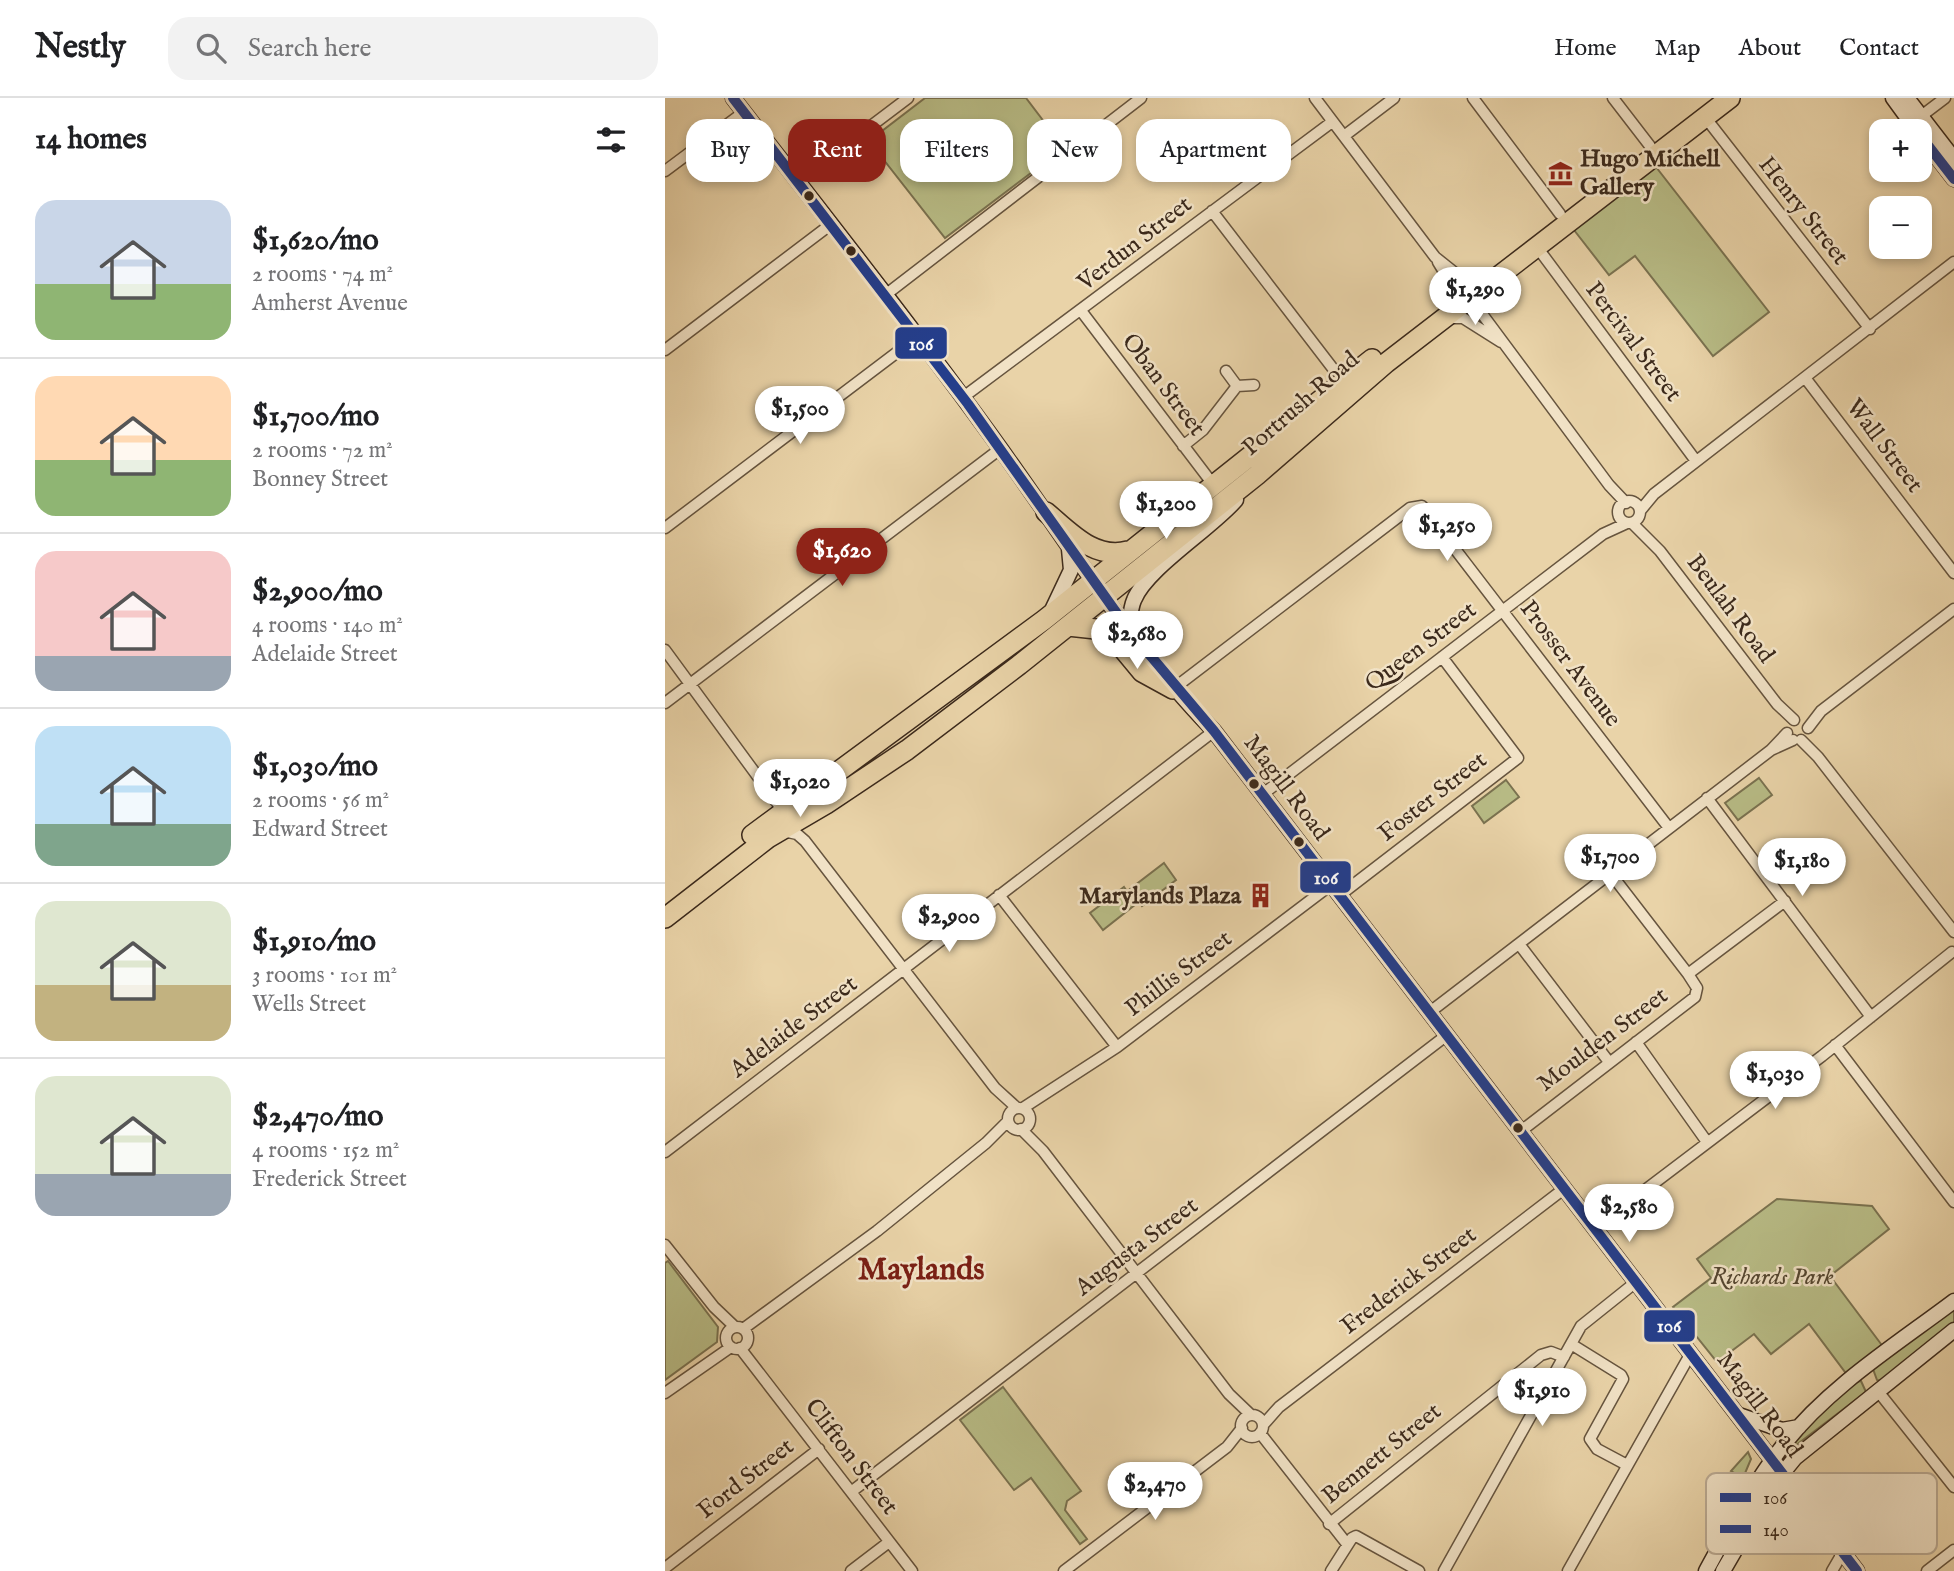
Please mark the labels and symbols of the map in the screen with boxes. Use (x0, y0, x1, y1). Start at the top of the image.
place label: Hugo Michell Gallery (1580, 144, 1720, 203)
street label: Henry Street (1751, 150, 1855, 272)
museum icon: Hugo Michell Gallery (1546, 159, 1574, 187)
unlabelled marker (802, 189, 816, 203)
street label: Verdun Street (1071, 190, 1199, 299)
unlabelled marker (844, 244, 858, 258)
pin: $1,290 (1418, 268, 1532, 327)
street label: Percival Street (1578, 276, 1688, 408)
line badge: 106 (894, 326, 948, 360)
street label: Oban Street (1114, 327, 1212, 443)
text: 106 (909, 333, 934, 357)
street label: Portrush Road (1236, 345, 1366, 463)
pin: $1,500 (743, 386, 857, 446)
street label: Wall Street (1839, 393, 1929, 499)
pin: $1,200 (1109, 482, 1223, 541)
pin: $1,250 (1390, 504, 1504, 563)
pin: $1,620 (785, 528, 899, 588)
street label: Beulah Road (1679, 548, 1781, 670)
street label: Prosser Avenue (1512, 594, 1628, 734)
street label: Queen Street (1359, 595, 1483, 699)
pin: $2,680 (1080, 612, 1194, 671)
street label: Magill Road (1236, 729, 1336, 847)
street label: Foster Street (1373, 745, 1493, 849)
pin: $1,020 (743, 760, 857, 819)
unlabelled marker (1247, 777, 1261, 791)
pin: $1,700 (1553, 834, 1667, 894)
unlabelled marker (1292, 835, 1306, 849)
pin: $1,180 (1745, 838, 1859, 898)
line badge: 106 (1299, 860, 1352, 894)
text: 106 (1314, 867, 1339, 891)
place label: Marylands Plaza (1079, 881, 1242, 912)
building icon: Marylands Plaza (1247, 882, 1275, 910)
pin: $2,900 (892, 894, 1006, 954)
street label: Phillis Street (1119, 924, 1239, 1024)
street label: Adelaide Street (723, 969, 864, 1086)
street label: Moulden Street (1532, 981, 1674, 1099)
pin: $1,030 (1718, 1052, 1832, 1111)
unlabelled marker (1511, 1121, 1525, 1135)
pin: $2,580 (1572, 1184, 1686, 1244)
street label: Augusta Street (1069, 1191, 1205, 1304)
street label: Frederick Street (1335, 1220, 1483, 1342)
district label: Maylands (858, 1250, 984, 1291)
park label: Richards Park (1710, 1262, 1834, 1293)
line badge: 106 (1643, 1309, 1696, 1343)
text: 106 (1657, 1315, 1682, 1339)
street label: Magill Road (1709, 1346, 1809, 1464)
pin: $1,910 (1485, 1368, 1599, 1428)
street label: Clifton Street (797, 1393, 905, 1521)
street label: Bennett Street (1316, 1396, 1448, 1512)
street label: Ford Street (691, 1432, 801, 1526)
pin: $2,470 (1098, 1462, 1212, 1522)
legend (1706, 1473, 1937, 1554)
text: 106 (1763, 1487, 1788, 1511)
text: 140 (1763, 1519, 1789, 1543)

